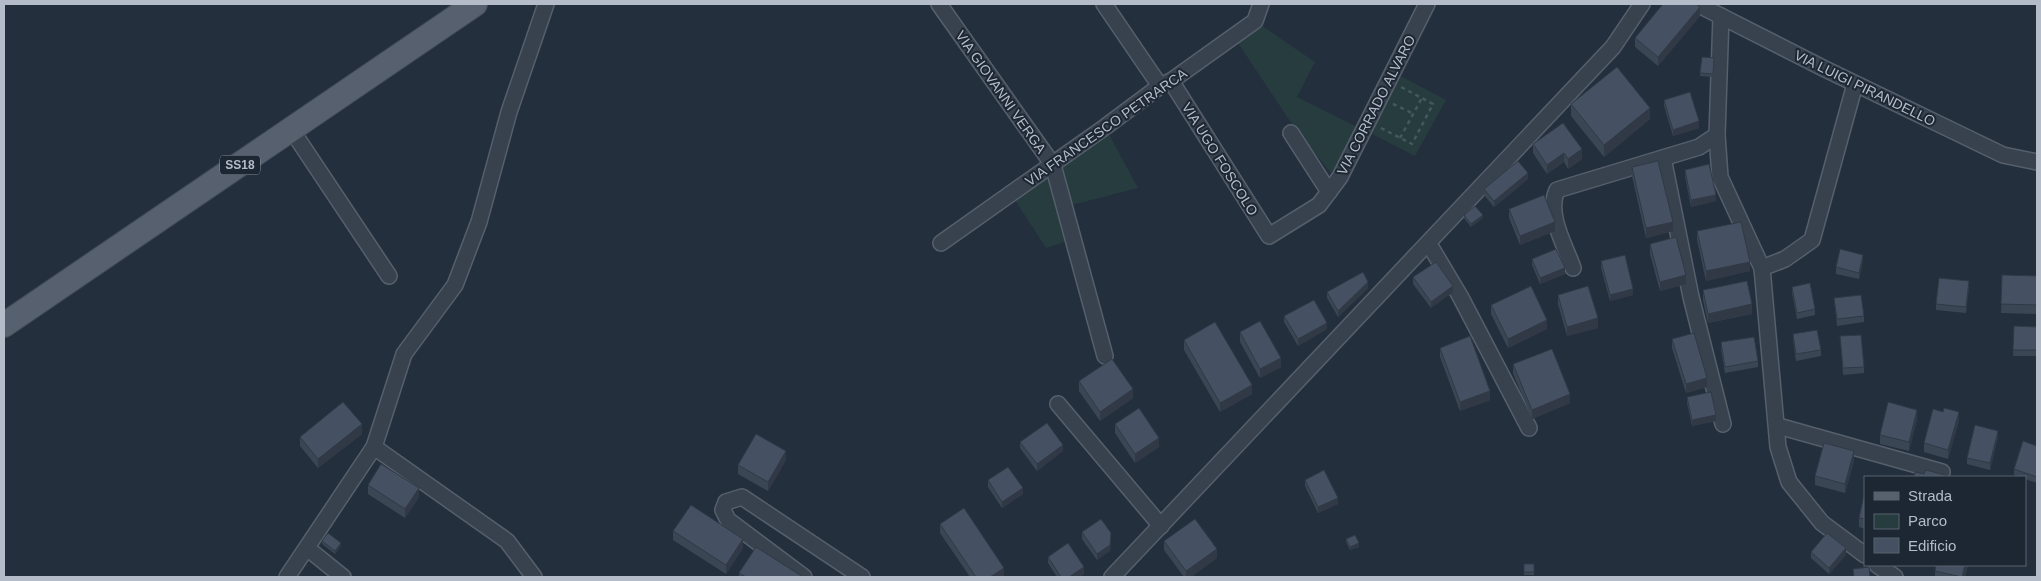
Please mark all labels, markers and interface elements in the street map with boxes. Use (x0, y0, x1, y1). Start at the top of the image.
street label: VIA GIOVANNI VERGA (953, 28, 1050, 157)
street label: VIA CORRADO ALVARO (1334, 32, 1418, 178)
street label: VIA LUIGI PIRANDELLO (1792, 47, 1938, 129)
street label: VIA FRANCESCO PETRARCA (1022, 65, 1190, 189)
street label: VIA UGO FOSCOLO (1179, 100, 1261, 218)
road number: SS18 (220, 156, 260, 174)
legend (1864, 476, 2026, 566)
text: Strada (1908, 487, 1953, 504)
text: Parco (1908, 512, 1947, 529)
text: Edificio (1908, 537, 1956, 554)

